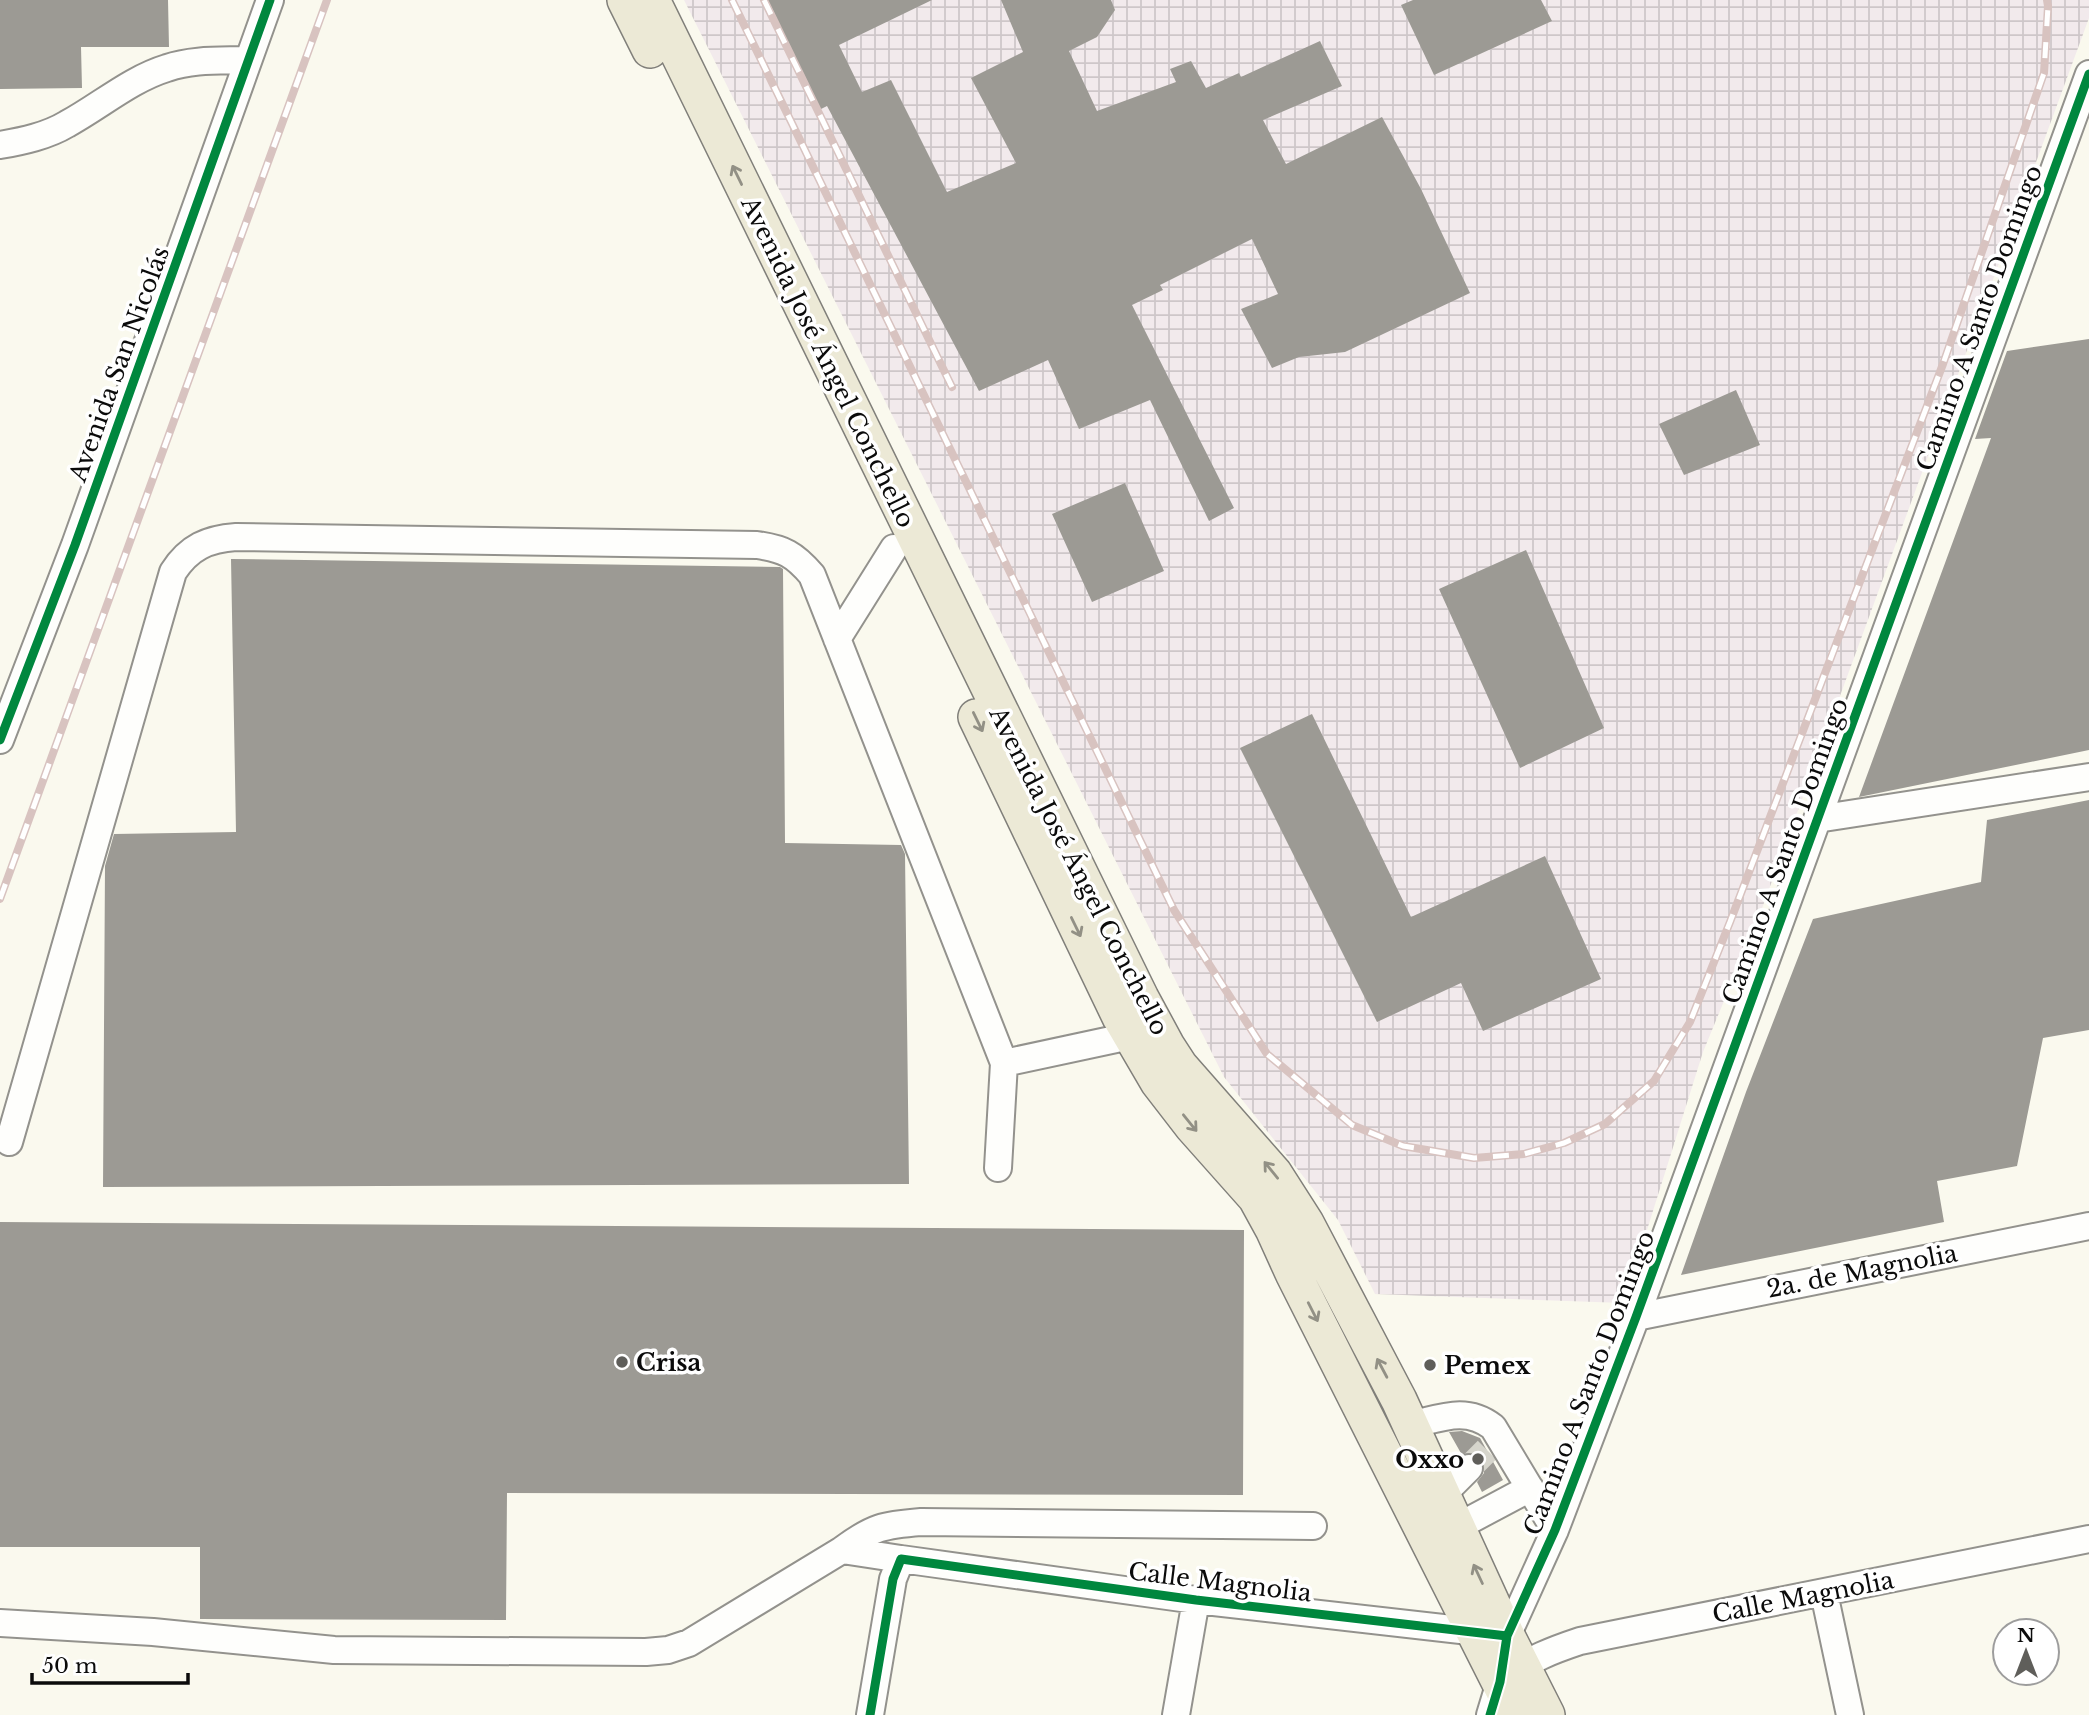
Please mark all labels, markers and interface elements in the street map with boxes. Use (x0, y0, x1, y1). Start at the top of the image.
street label: Camino A Santo Domingo (1910, 161, 2048, 475)
one-way arrow (729, 165, 743, 186)
street label: Avenida José Ángel Conchello (735, 191, 921, 532)
street label: Avenida San Nicolás (63, 242, 175, 487)
street label: Camino A Santo Domingo (1716, 694, 1854, 1008)
street label: Avenida José Ángel Conchello (983, 701, 1175, 1040)
one-way arrow (972, 710, 985, 732)
one-way arrow (1070, 916, 1084, 937)
one-way arrow (1182, 1113, 1198, 1131)
one-way arrow (1263, 1162, 1278, 1180)
street label: Camino A Santo Domingo (1518, 1227, 1660, 1539)
street label: 2a. de Magnolia (1764, 1238, 1960, 1304)
one-way arrow (1306, 1301, 1320, 1322)
place label: Crisa (636, 1348, 702, 1377)
place label: Pemex (1444, 1351, 1531, 1380)
marker: Crisa (614, 1354, 630, 1370)
marker: Pemex (1422, 1357, 1438, 1373)
one-way arrow (1375, 1358, 1388, 1379)
place label: Oxxo (1395, 1445, 1464, 1474)
marker: Oxxo (1470, 1451, 1486, 1467)
street label: Calle Magnolia (1127, 1556, 1314, 1608)
one-way arrow (1471, 1564, 1484, 1585)
street label: Calle Magnolia (1710, 1565, 1897, 1629)
north arrow (1991, 1617, 2061, 1687)
text: N (2017, 1624, 2035, 1647)
scale bar (32, 1642, 187, 1686)
text: 50 m (42, 1653, 98, 1679)

